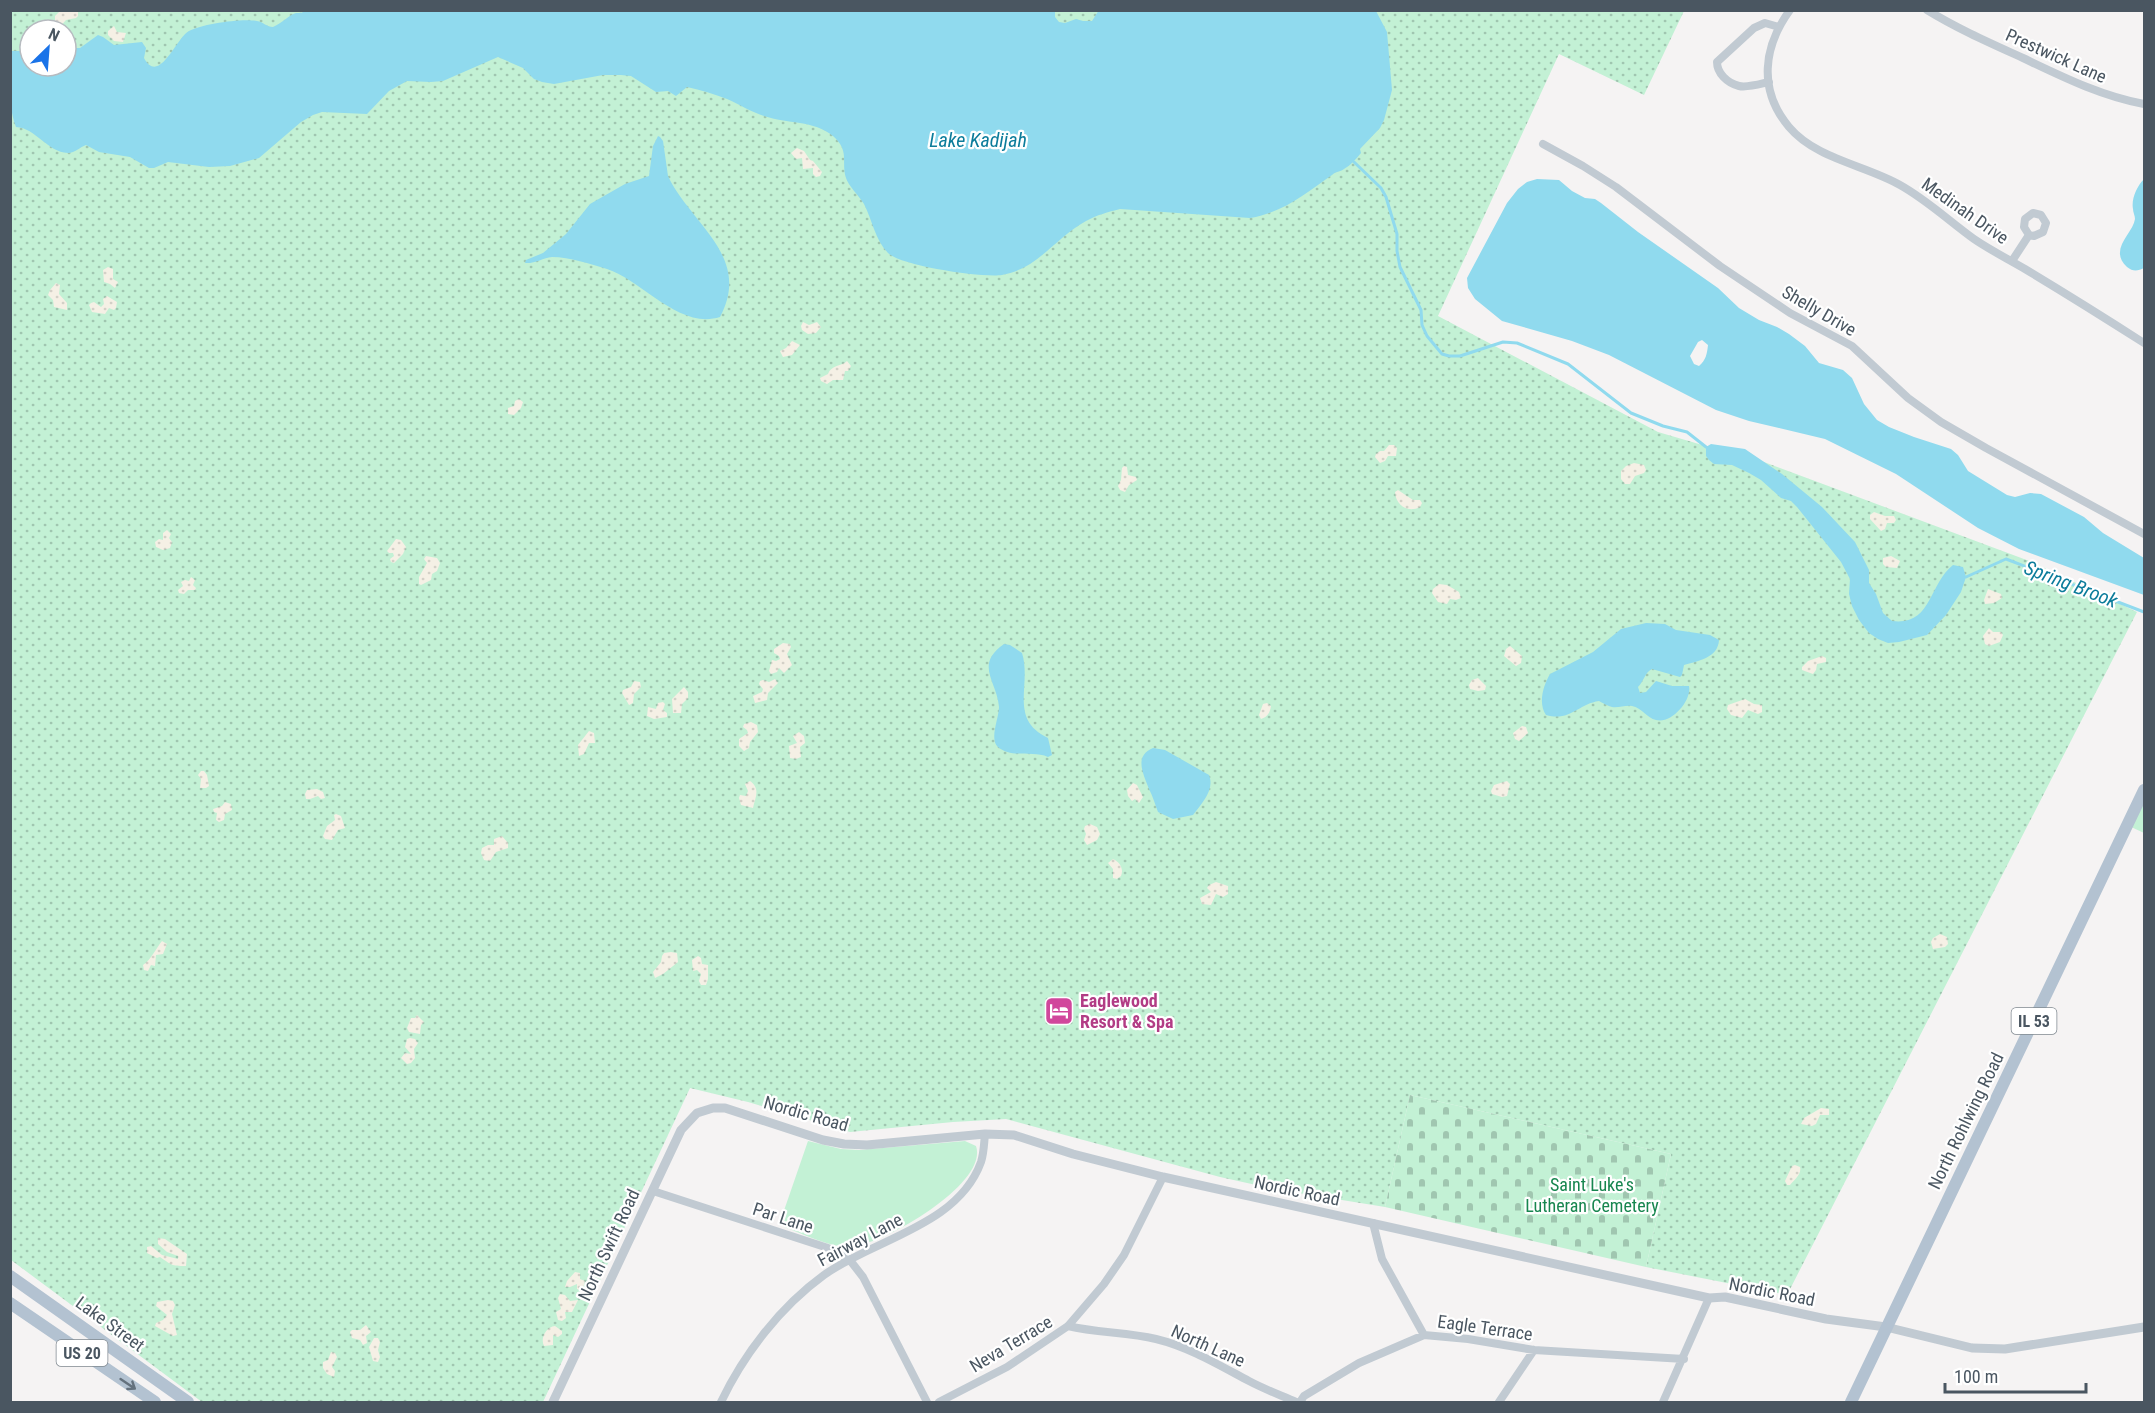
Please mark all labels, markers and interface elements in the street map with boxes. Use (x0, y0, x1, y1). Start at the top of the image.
north arrow (18, 18, 78, 78)
text: N (46, 24, 63, 46)
street label: Prestwick Lane (2003, 24, 2110, 87)
water label: Lake Kadijah (929, 128, 1027, 152)
street label: Medinah Drive (1918, 173, 2013, 248)
street label: Shelly Drive (1778, 281, 1860, 340)
water label: Spring Brook (2021, 555, 2122, 613)
place label: Eaglewood Resort & Spa (1080, 990, 1173, 1032)
hotel icon: Eaglewood Resort & Spa (1043, 995, 1075, 1027)
road number: IL 53 (2012, 1008, 2056, 1034)
street label: North Rohlwing Road (1923, 1049, 2008, 1193)
street label: Nordic Road (761, 1091, 851, 1136)
street label: Nordic Road (1252, 1171, 1342, 1210)
park label: Saint Luke's Lutheran Cemetery (1525, 1174, 1659, 1216)
street label: North Swift Road (574, 1186, 644, 1304)
street label: Par Lane (750, 1198, 816, 1237)
street label: Fairway Lane (814, 1208, 906, 1271)
street label: Nordic Road (1727, 1273, 1817, 1310)
street label: Lake Street (72, 1292, 149, 1356)
street label: Eagle Terrace (1436, 1310, 1534, 1345)
street label: Neva Terrace (966, 1311, 1056, 1376)
street label: North Lane (1168, 1320, 1248, 1371)
road number: US 20 (56, 1340, 107, 1366)
scale bar (1945, 1356, 2086, 1394)
text: 100 m (1954, 1366, 1998, 1387)
one-way arrow (119, 1378, 135, 1390)

